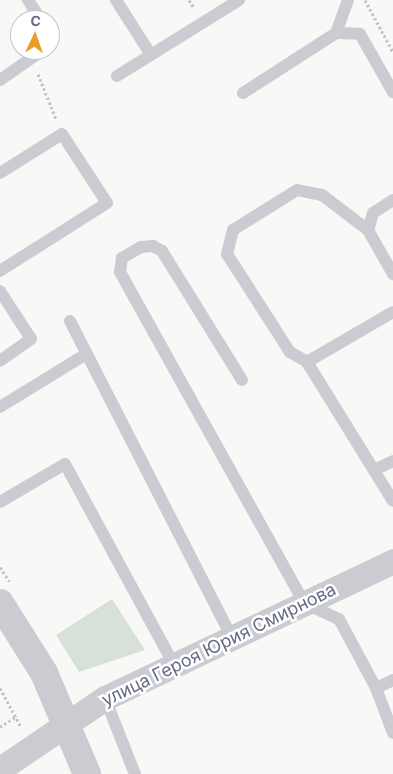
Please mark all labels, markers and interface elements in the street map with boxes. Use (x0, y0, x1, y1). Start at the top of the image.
north arrow (10, 10, 60, 60)
text: С (30, 12, 41, 29)
street label: улица Героя Юрия Смирнова (98, 579, 340, 711)

